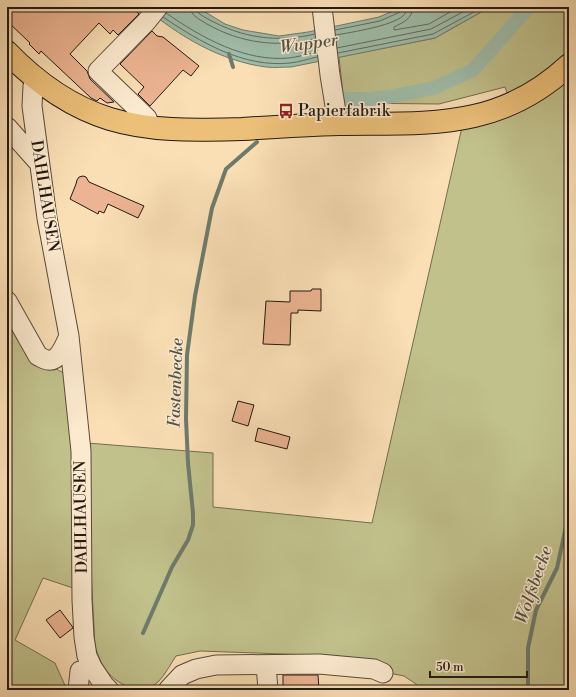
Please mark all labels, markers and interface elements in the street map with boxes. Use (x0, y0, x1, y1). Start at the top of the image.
water label: Wupper (279, 29, 340, 59)
place label: Papierfabrik (298, 101, 392, 121)
bus stop icon: Papierfabrik (277, 102, 295, 120)
street label: DAHLHAUSEN (26, 139, 64, 253)
water label: Fastenbecke (163, 338, 189, 428)
street label: DAHLHAUSEN (70, 460, 92, 574)
water label: Wolfsbecke (510, 543, 558, 627)
scale bar (430, 653, 527, 679)
text: 50 m (436, 660, 464, 675)

